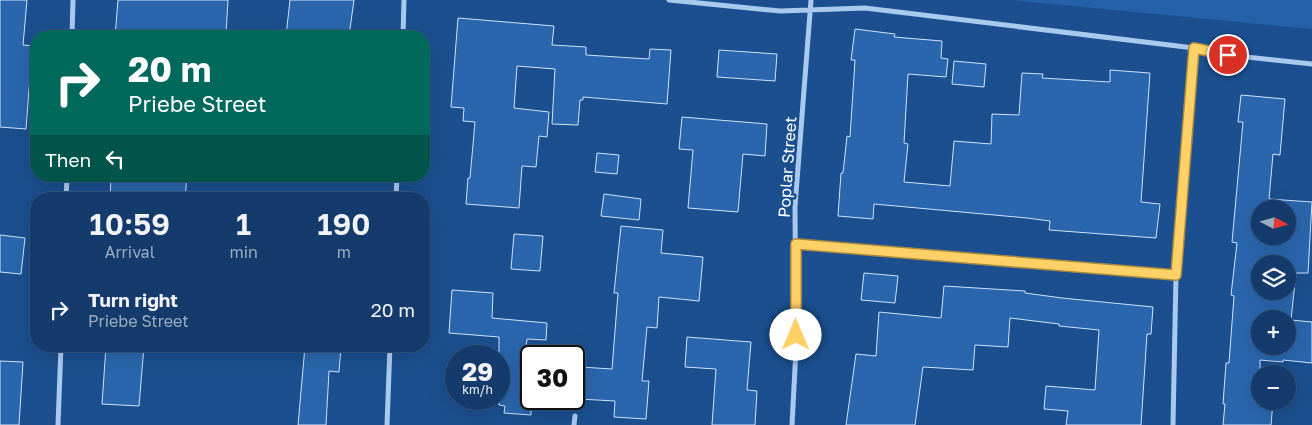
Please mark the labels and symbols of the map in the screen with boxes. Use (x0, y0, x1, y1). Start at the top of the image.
pin (1207, 34, 1249, 76)
street label: Poplar Street (773, 116, 801, 218)
north arrow (1251, 200, 1296, 245)
position arrow (769, 308, 821, 360)
speed limit sign: 30 (520, 345, 585, 410)

